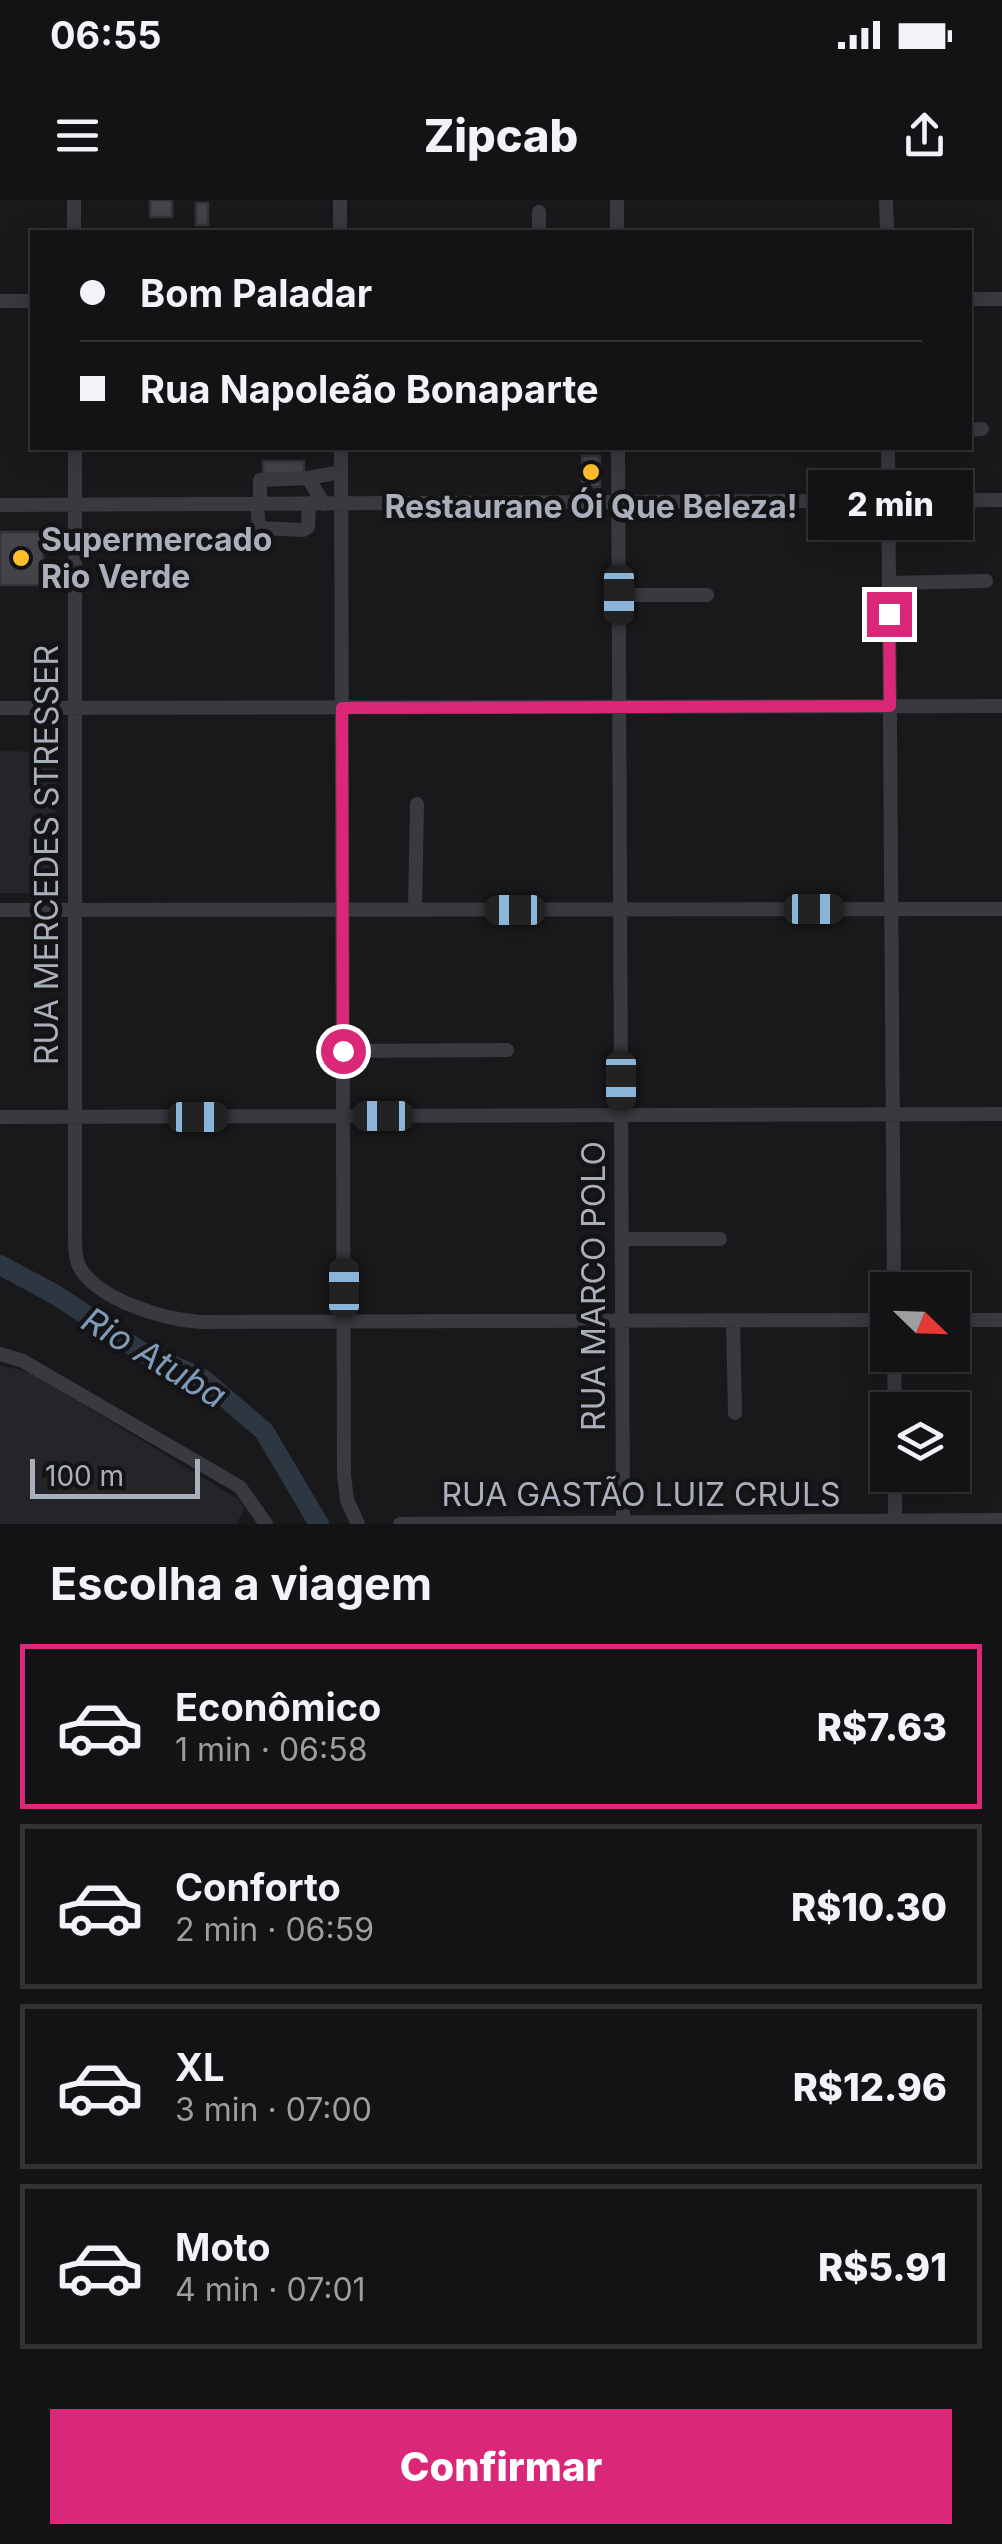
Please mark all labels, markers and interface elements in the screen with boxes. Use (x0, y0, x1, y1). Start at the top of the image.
text: 06:55 (50, 12, 162, 58)
icon: menu (50, 108, 105, 163)
text: Zipcab (424, 108, 578, 163)
icon: share (897, 108, 952, 163)
text: Bom Paladar (140, 270, 372, 316)
text: Rua Napoleão Bonaparte (140, 366, 599, 412)
marker: Restaurane Ói Que Beleza! (580, 461, 602, 483)
callout: 2 min (806, 469, 972, 539)
text: 2 min (847, 485, 934, 524)
place label: Restaurane Ói Que Beleza! (384, 487, 798, 526)
place label: Supermercado Rio Verde (41, 520, 272, 596)
marker: Supermercado Rio Verde (10, 547, 32, 569)
car (604, 565, 634, 625)
route end (867, 592, 912, 637)
street label: RUA MERCEDES STRESSER (27, 645, 66, 1065)
car (784, 894, 844, 924)
car (485, 895, 545, 925)
route start (321, 1029, 366, 1074)
car (606, 1051, 636, 1111)
car (353, 1101, 413, 1131)
car (168, 1102, 228, 1132)
street label: RUA MARCO POLO (574, 1141, 613, 1431)
car (329, 1258, 359, 1318)
north arrow (870, 1272, 970, 1372)
map controls (870, 1272, 970, 1492)
water label: Rio Atuba (75, 1298, 234, 1416)
button: layers (870, 1392, 970, 1492)
scale bar (30, 1454, 200, 1498)
text: 100 m (45, 1459, 124, 1493)
street label: RUA GASTÃO LUIZ CRULS (441, 1475, 841, 1514)
text: Escolha a viagem (50, 1556, 432, 1611)
icon: car (55, 1682, 145, 1772)
text: Econômico (175, 1684, 381, 1730)
text: R$7.63 (817, 1704, 947, 1750)
text: 1 min · 06:58 (175, 1730, 367, 1769)
icon: car (55, 1862, 145, 1952)
text: Conforto (175, 1864, 341, 1910)
text: R$10.30 (791, 1884, 947, 1930)
text: 2 min · 06:59 (175, 1910, 374, 1949)
icon: car (55, 2042, 145, 2132)
text: XL (175, 2044, 225, 2090)
text: R$12.96 (793, 2064, 947, 2110)
text: 3 min · 07:00 (175, 2090, 372, 2129)
icon: car (55, 2222, 145, 2312)
text: Moto (175, 2224, 271, 2270)
text: R$5.91 (818, 2244, 947, 2290)
text: 4 min · 07:01 (175, 2270, 366, 2309)
button: Confirmar (50, 2409, 952, 2524)

